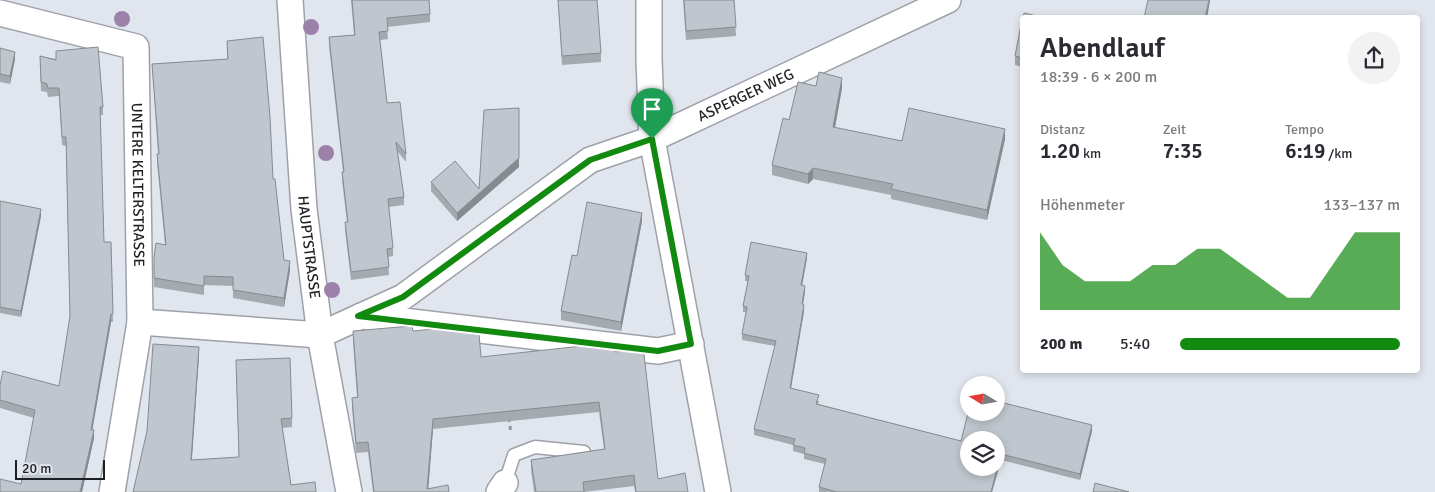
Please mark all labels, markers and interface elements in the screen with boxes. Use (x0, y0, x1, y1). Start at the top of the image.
text: Abendlauf (1040, 31, 1165, 65)
button: share (1348, 32, 1400, 84)
street label: ASPERGER WEG (694, 65, 797, 125)
text: 18:39 · 6 × 200 m (1040, 67, 1157, 87)
pin (631, 88, 673, 139)
icon: arrive (638, 95, 666, 123)
street label: UNTERE KELTERSTRASSE (128, 103, 148, 267)
text: Distanz (1040, 121, 1085, 138)
text: Zeit (1163, 121, 1186, 138)
text: Tempo (1285, 121, 1324, 138)
text: 1.20 (1040, 138, 1080, 164)
text: 7:35 (1163, 138, 1203, 164)
text: 6:19 (1285, 138, 1325, 164)
text: km (1080, 145, 1101, 162)
text: /km (1325, 145, 1352, 162)
street label: HAUPTSTRASSE (294, 195, 324, 300)
text: Höhenmeter (1040, 195, 1125, 215)
text: 133–137 m (1323, 195, 1400, 215)
text: 200 m (1040, 334, 1082, 354)
text: 5:40 (1120, 334, 1150, 354)
north arrow (960, 376, 1005, 421)
map controls (960, 376, 1005, 476)
button: layers (960, 431, 1005, 476)
scale bar (15, 457, 105, 480)
text: 20 m (22, 460, 51, 477)

